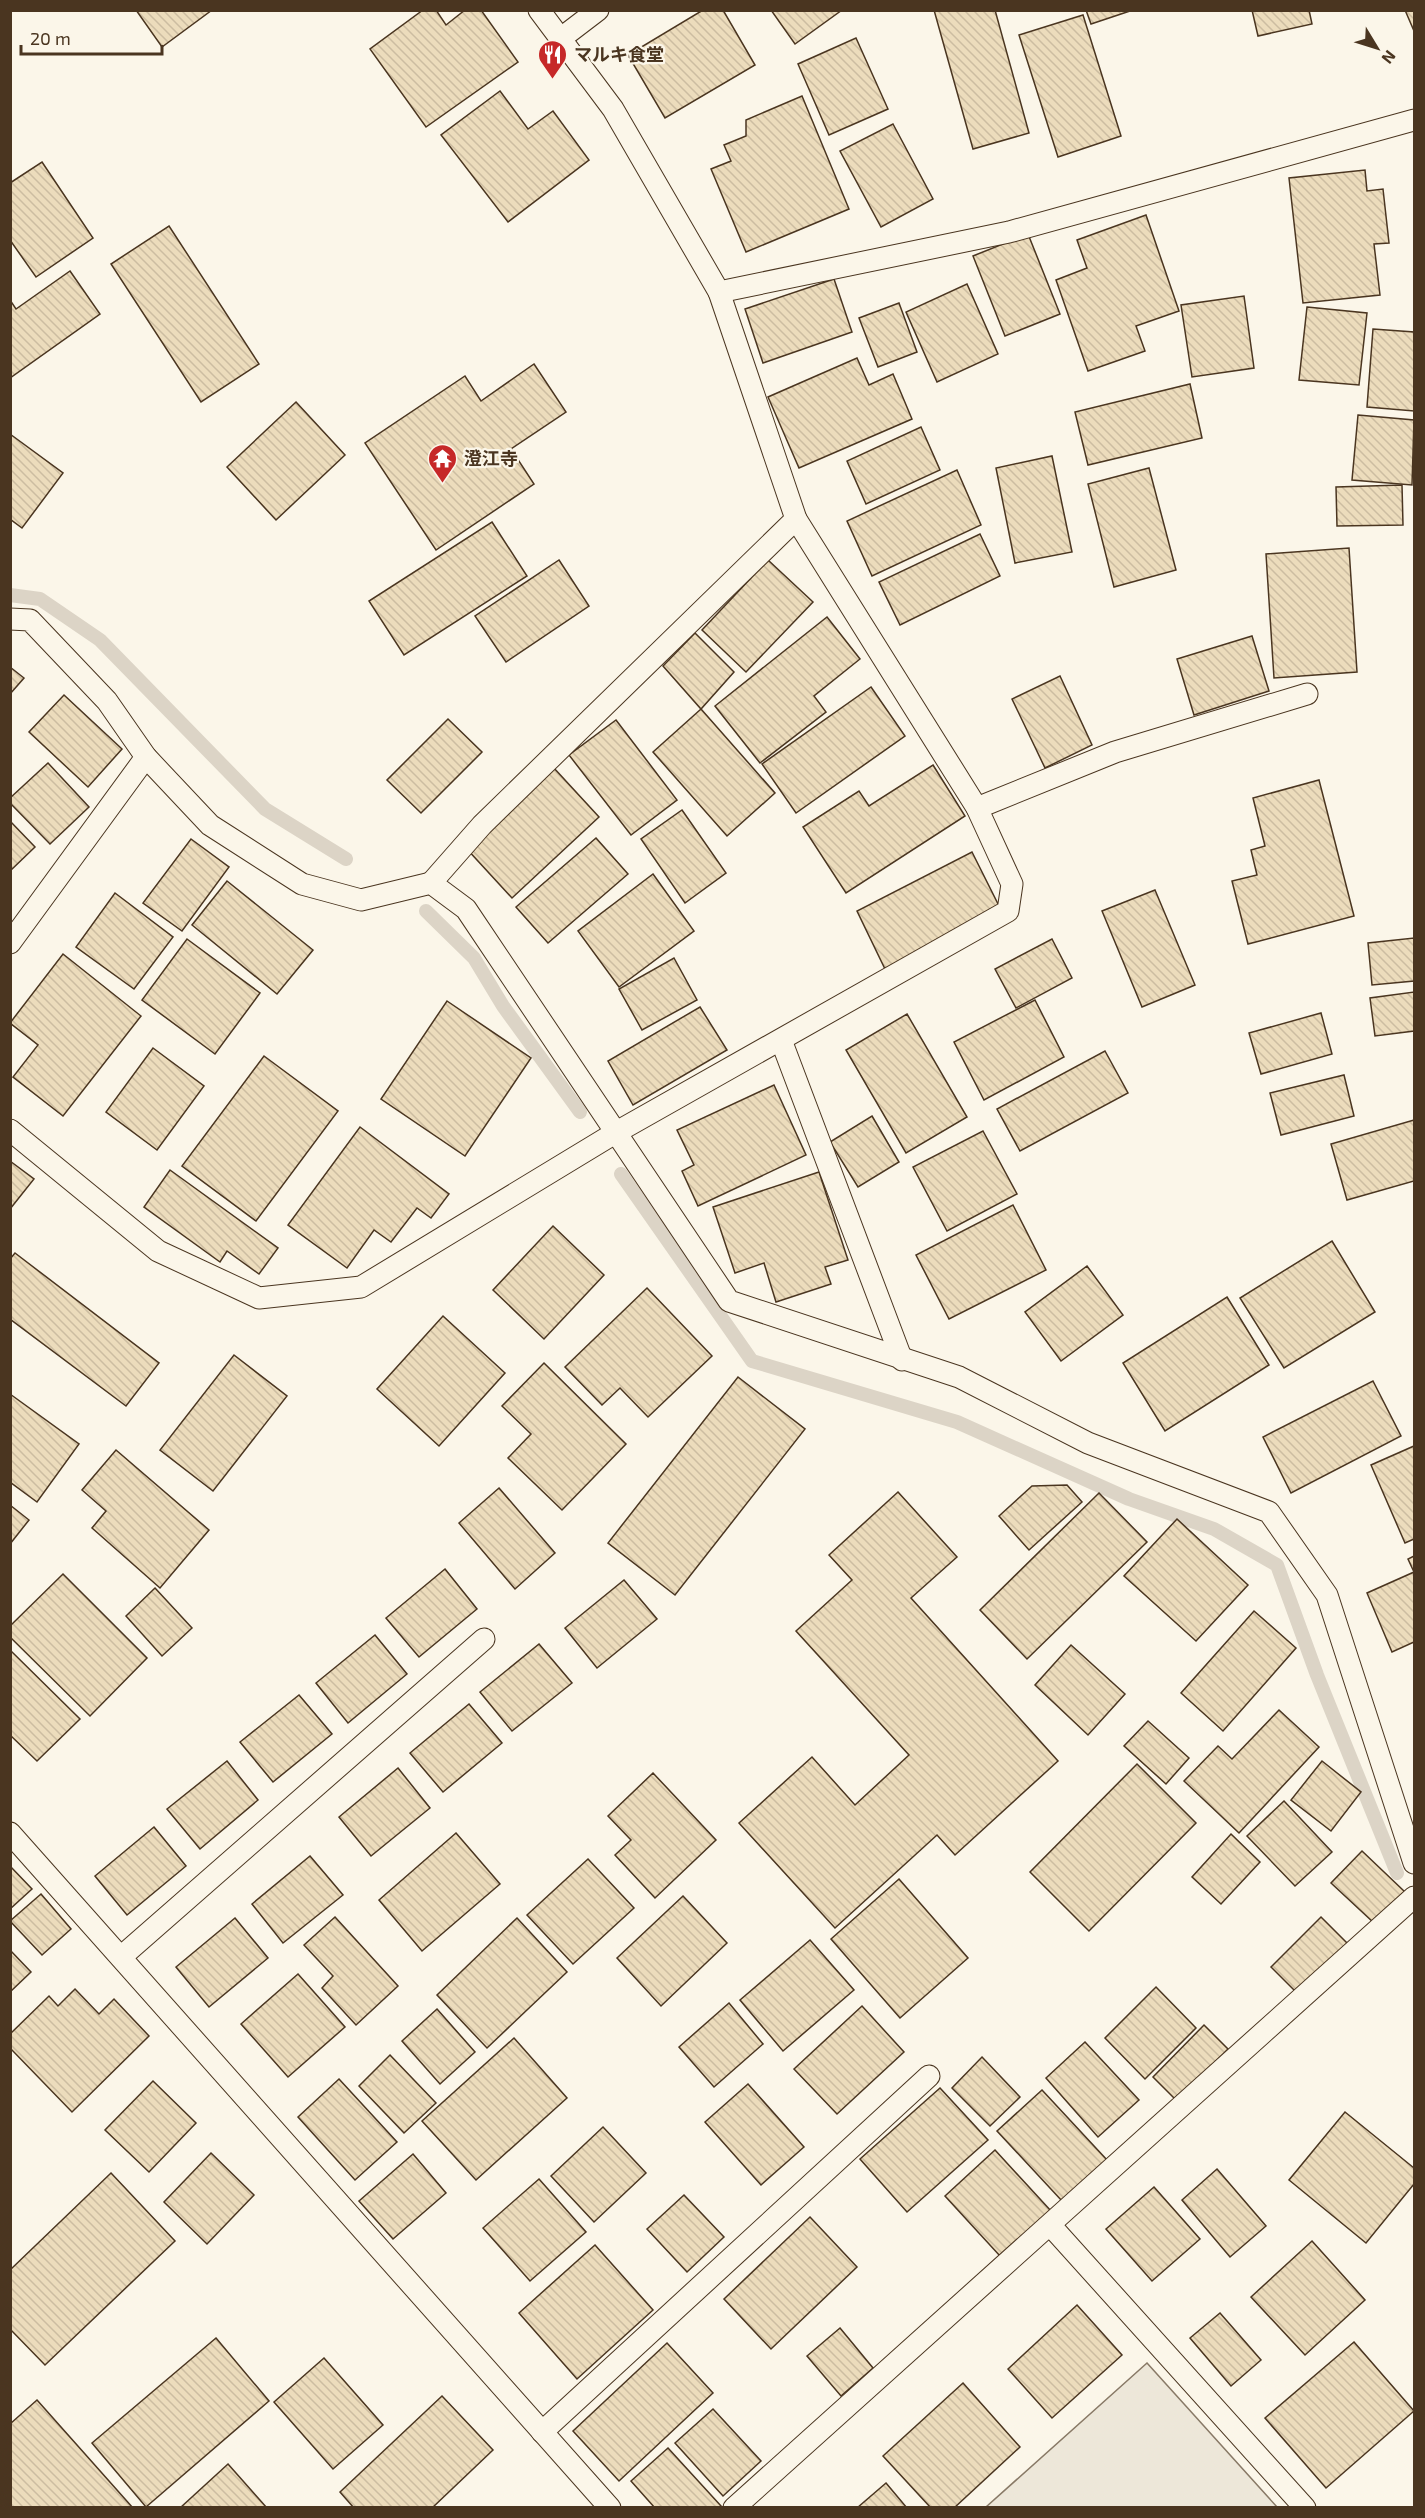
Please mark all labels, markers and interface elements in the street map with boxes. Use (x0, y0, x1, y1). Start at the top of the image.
scale bar (21, 18, 162, 56)
north arrow (1347, 18, 1407, 78)
text: 20 m (30, 27, 71, 49)
restaurant icon: マルキ食堂 (537, 38, 569, 80)
place label: マルキ食堂 (574, 43, 664, 65)
text: N (1378, 47, 1400, 68)
temple icon: 澄江寺 (427, 442, 459, 484)
place label: 澄江寺 (464, 447, 518, 469)

